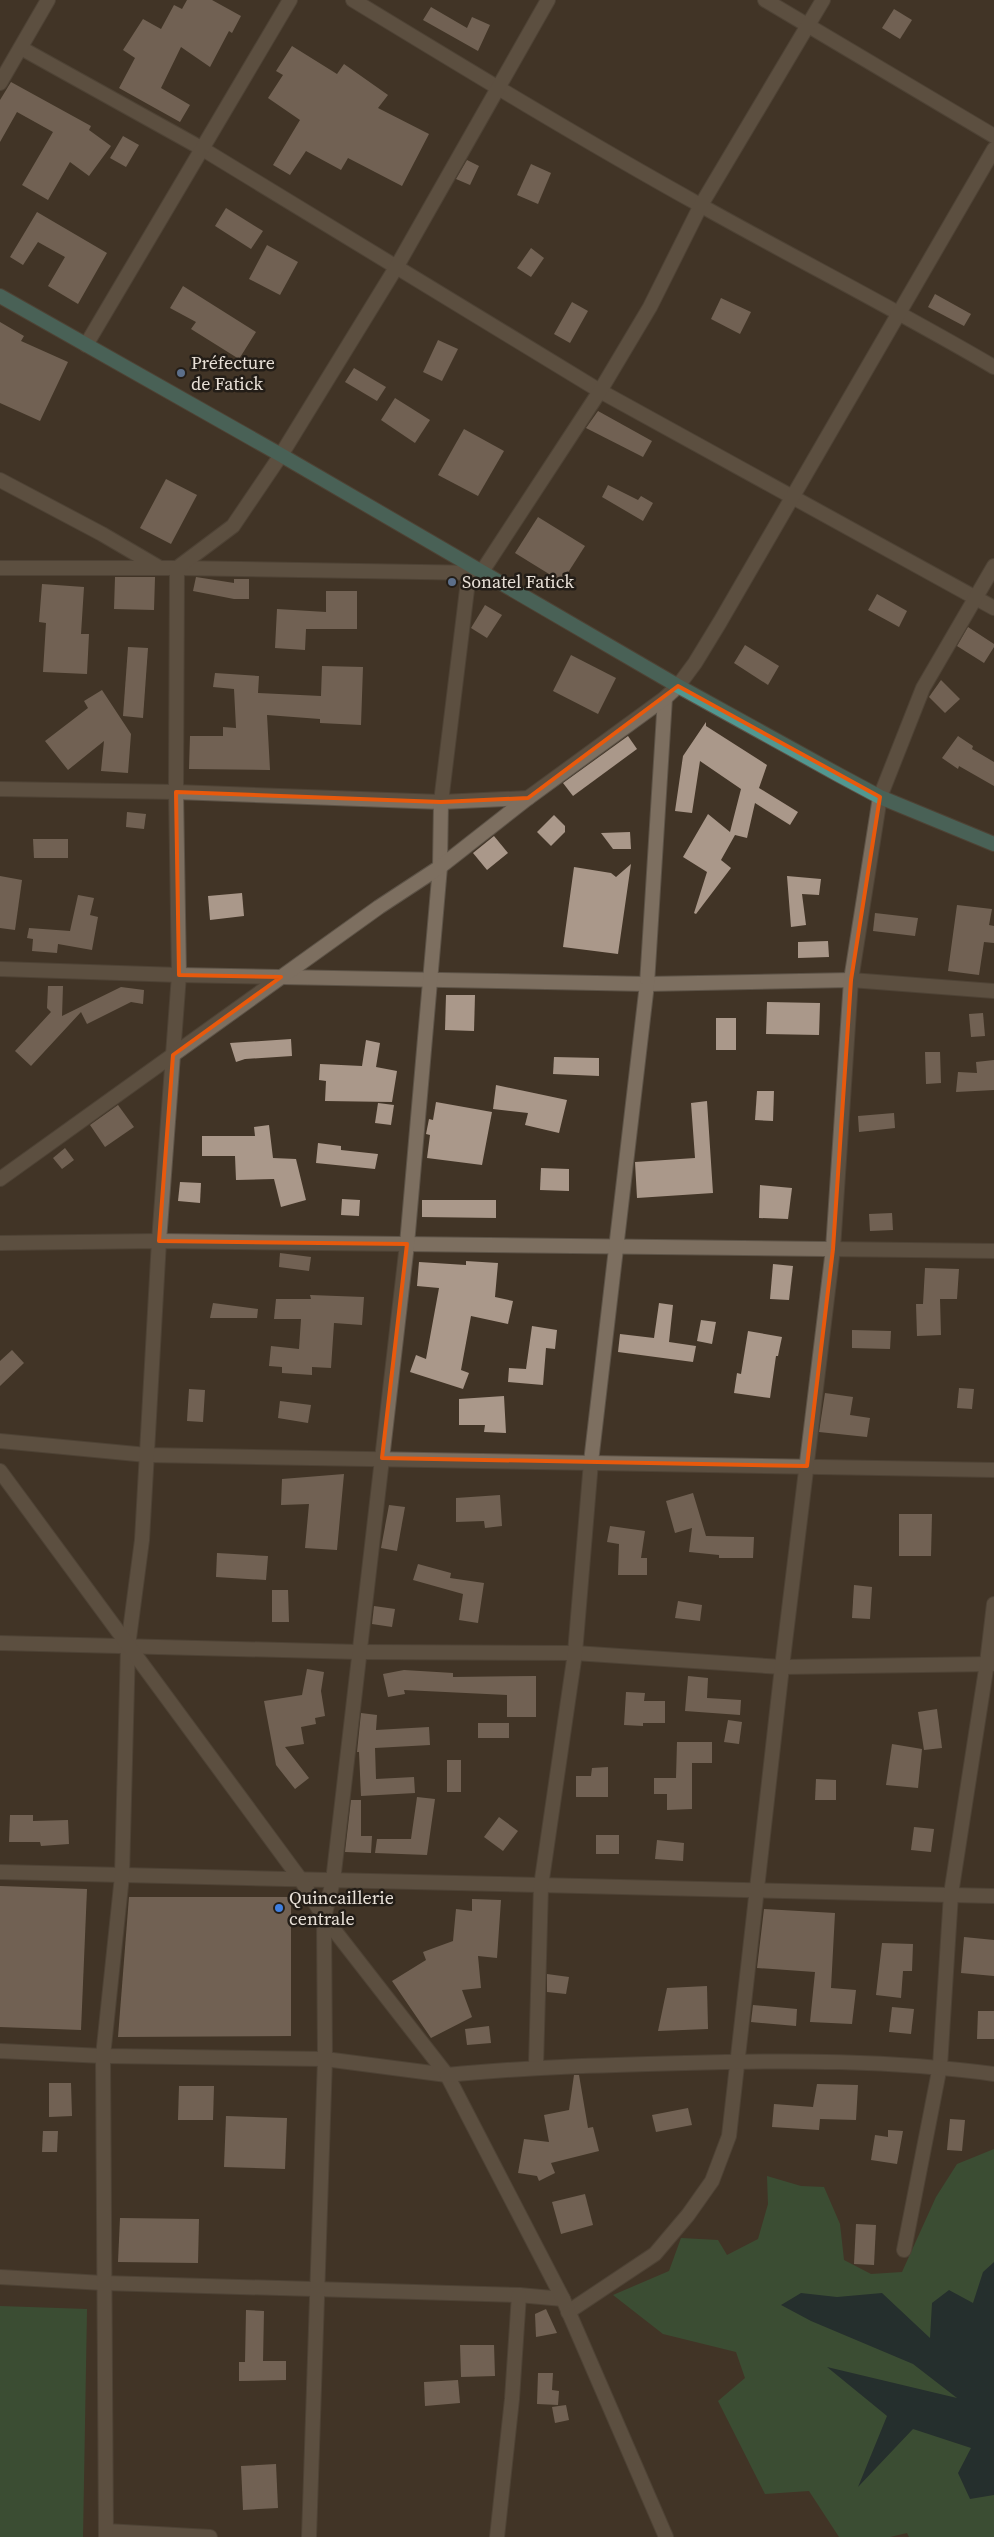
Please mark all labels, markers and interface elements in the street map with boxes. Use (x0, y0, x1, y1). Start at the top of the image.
place label: Préfecture de Fatick (191, 350, 275, 396)
marker: Préfecture de Fatick (175, 367, 187, 379)
place label: Sonatel Fatick (462, 569, 574, 594)
marker: Sonatel Fatick (446, 576, 458, 588)
place label: Quincaillerie centrale (289, 1885, 394, 1931)
marker: Quincaillerie centrale (273, 1902, 285, 1914)

